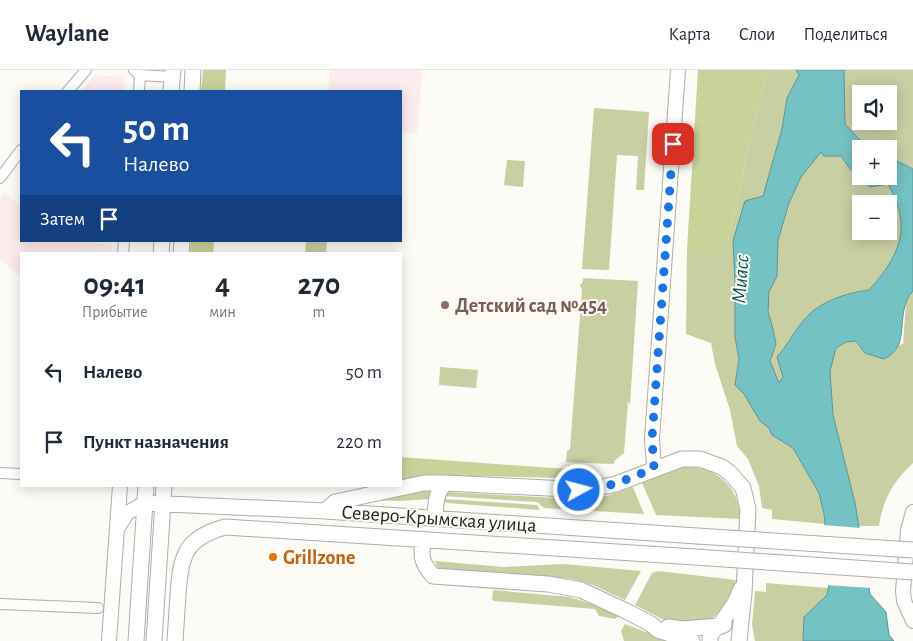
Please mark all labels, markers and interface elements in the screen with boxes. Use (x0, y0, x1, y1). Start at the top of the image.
text: Waylane (25, 22, 109, 46)
text: Карта (669, 26, 711, 44)
text: Слои (739, 26, 775, 44)
text: Поделиться (803, 26, 888, 44)
map controls (852, 85, 897, 240)
button: sound (852, 85, 897, 130)
icon: left (40, 110, 105, 175)
text: 50 m (123, 112, 190, 147)
pin (652, 123, 694, 165)
icon: arrive (659, 130, 687, 158)
button: + (852, 140, 897, 185)
text: Налево (123, 153, 189, 175)
button: − (852, 195, 897, 240)
icon: arrive (95, 205, 123, 233)
text: Затем (40, 210, 85, 229)
water label: Миасс (728, 253, 753, 304)
text: 09:41 (83, 270, 146, 300)
text: 4 (215, 270, 230, 300)
text: 270 (298, 270, 340, 300)
place label: Детский сад №454 (455, 296, 607, 316)
marker: Детский сад №454 (439, 299, 451, 311)
text: Прибытие (82, 304, 148, 320)
text: мин (209, 304, 236, 320)
text: m (313, 304, 325, 320)
icon: left (40, 358, 68, 386)
text: Налево (83, 363, 142, 382)
text: 50 m (346, 363, 382, 382)
icon: arrive (40, 428, 68, 456)
text: Пункт назначения (83, 433, 229, 452)
text: 220 m (336, 433, 382, 452)
position arrow (552, 463, 604, 515)
street label: Северо-Крымская улица (341, 502, 537, 536)
place label: Grillzone (283, 548, 355, 568)
marker: Grillzone (267, 551, 279, 563)

